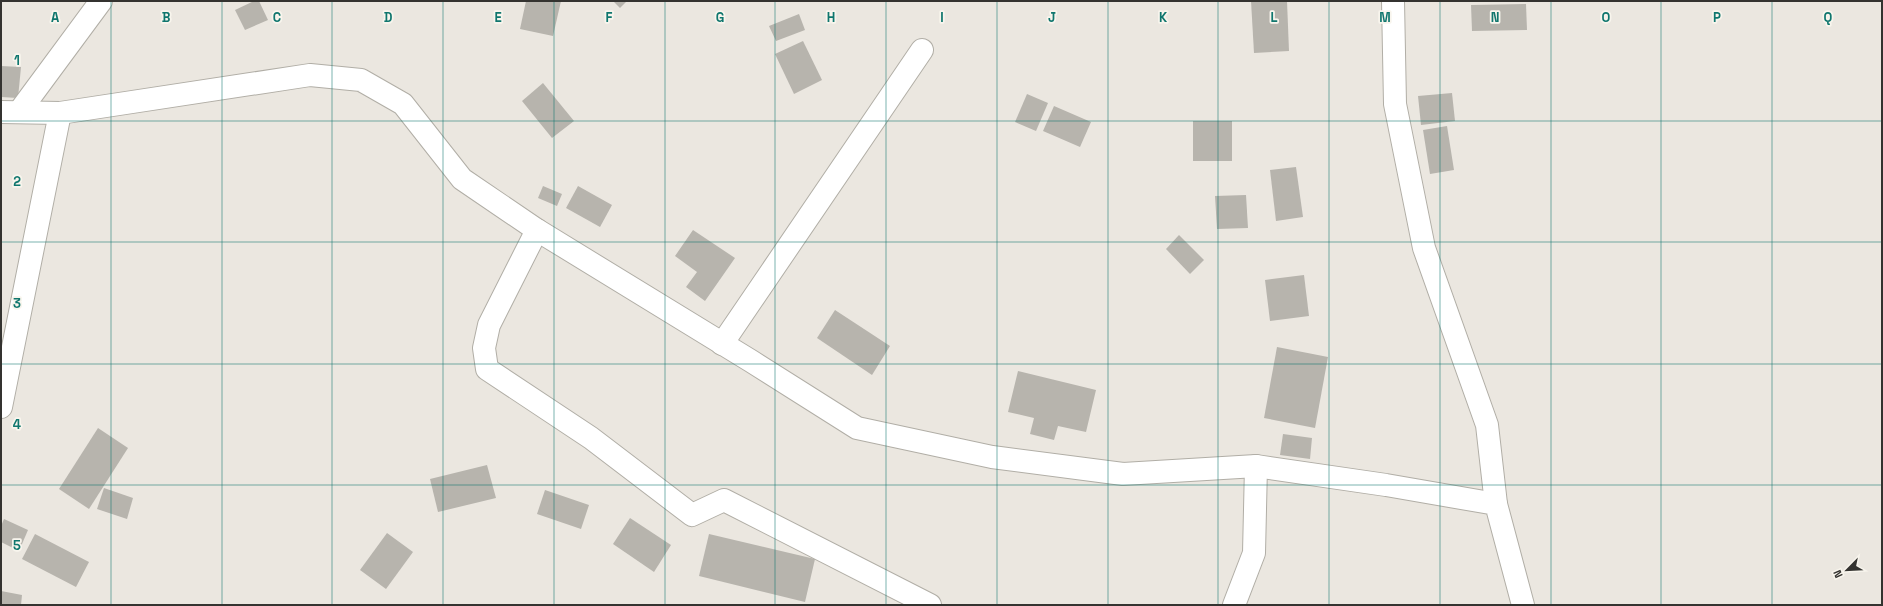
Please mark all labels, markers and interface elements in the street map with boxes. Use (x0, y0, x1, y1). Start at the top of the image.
text: A (51, 9, 60, 26)
text: B (162, 9, 171, 26)
text: C (273, 9, 281, 26)
text: D (384, 9, 393, 26)
text: E (494, 9, 502, 26)
text: F (606, 9, 613, 26)
text: G (716, 9, 724, 26)
text: H (827, 9, 835, 26)
text: I (940, 9, 944, 26)
text: J (1048, 9, 1056, 26)
text: K (1159, 9, 1168, 26)
text: L (1270, 9, 1278, 26)
text: M (1379, 9, 1391, 26)
text: N (1491, 9, 1499, 26)
text: O (1602, 9, 1611, 26)
text: P (1713, 9, 1721, 26)
text: Q (1824, 9, 1833, 26)
text: 1 (14, 52, 20, 69)
text: 2 (13, 173, 21, 190)
text: 3 (13, 295, 21, 312)
text: 4 (13, 416, 21, 433)
text: 5 (13, 537, 21, 554)
north arrow (1827, 550, 1867, 590)
text: N (1830, 568, 1846, 580)

